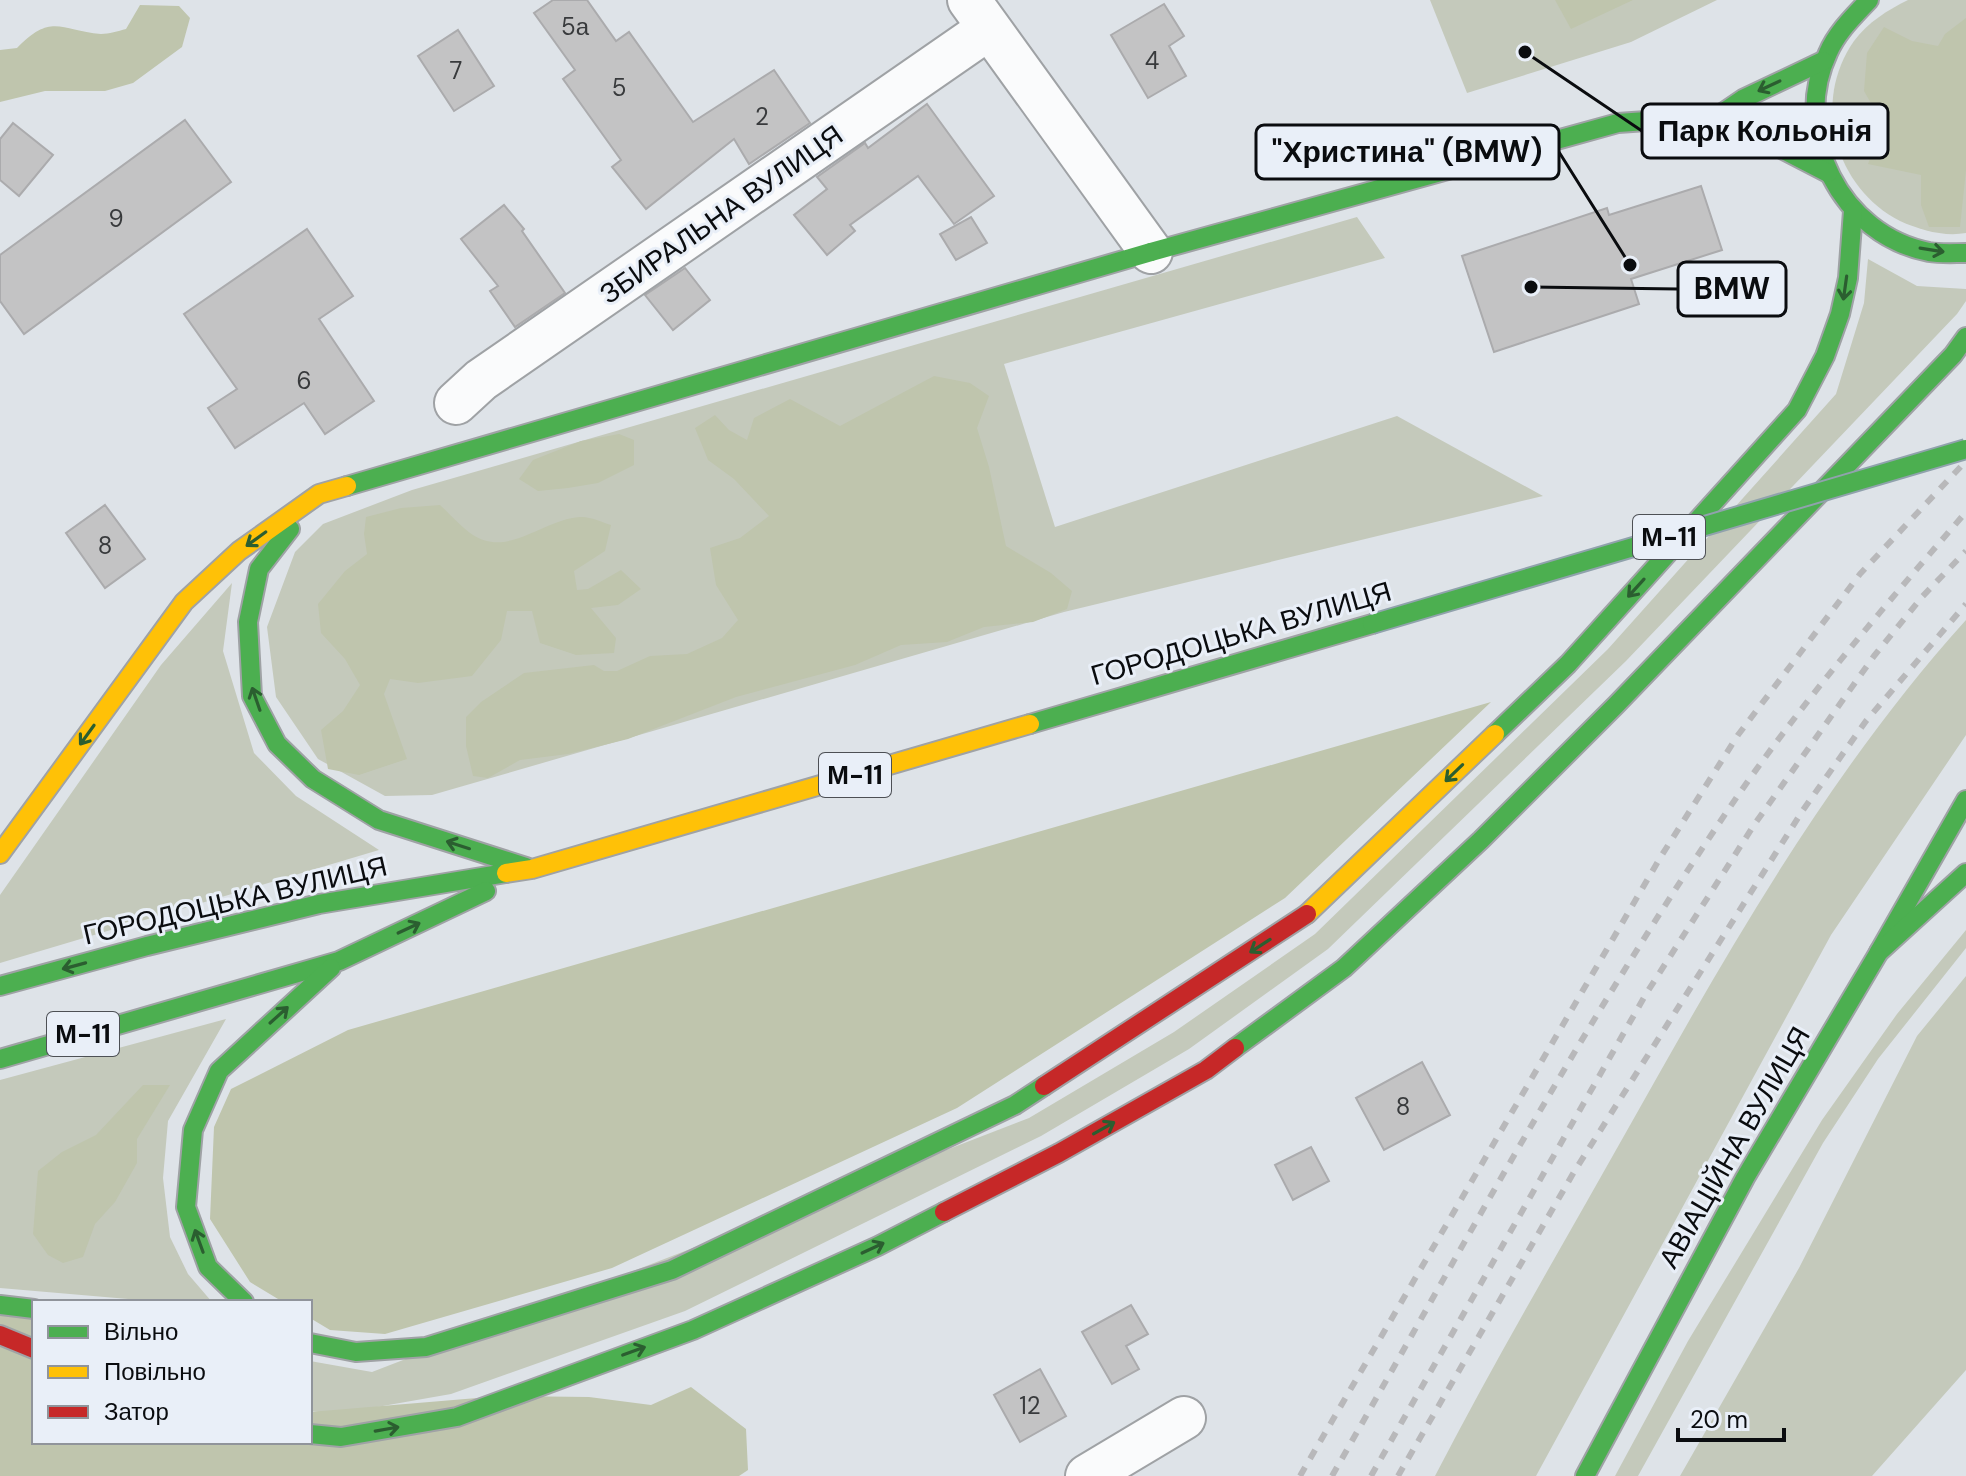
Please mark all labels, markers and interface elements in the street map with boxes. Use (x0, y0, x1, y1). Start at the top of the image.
house number: 5а (561, 11, 590, 42)
house number: 4 (1145, 45, 1159, 76)
house number: 7 (450, 55, 462, 86)
house number: 5 (612, 72, 626, 103)
one-way arrow (1758, 79, 1782, 94)
house number: 2 (755, 101, 769, 132)
callout: Парк Кольонія (1642, 104, 1888, 158)
text: Парк Кольонія (1658, 111, 1872, 150)
street label: ЗБИРАЛЬНА ВУЛИЦЯ (592, 116, 850, 312)
callout: "Христина" (BMW) (1256, 125, 1559, 179)
text: "Христина" (BMW) (1271, 132, 1543, 171)
house number: 9 (108, 203, 124, 234)
one-way arrow (1919, 243, 1945, 258)
callout: BMW (1678, 262, 1786, 316)
text: BMW (1694, 269, 1770, 308)
one-way arrow (1837, 275, 1852, 300)
house number: 6 (296, 365, 312, 396)
road number: М-11 (1633, 515, 1705, 559)
house number: 8 (98, 530, 112, 561)
one-way arrow (245, 531, 267, 547)
street label: ГОРОДОЦЬКА ВУЛИЦЯ (1087, 573, 1396, 694)
one-way arrow (1628, 578, 1646, 598)
one-way arrow (248, 687, 263, 712)
one-way arrow (79, 724, 95, 746)
road number: М-11 (819, 753, 891, 797)
one-way arrow (1444, 764, 1464, 783)
one-way arrow (446, 837, 471, 852)
street label: ГОРОДОЦЬКА ВУЛИЦЯ (79, 847, 391, 953)
one-way arrow (397, 920, 421, 935)
one-way arrow (1250, 937, 1272, 954)
one-way arrow (61, 959, 87, 974)
one-way arrow (268, 1006, 288, 1024)
road number: М-11 (47, 1012, 119, 1056)
street label: АВІАЦІЙНА ВУЛИЦЯ (1650, 1020, 1819, 1275)
house number: 8 (1396, 1091, 1410, 1122)
one-way arrow (1092, 1120, 1115, 1136)
one-way arrow (190, 1229, 205, 1254)
one-way arrow (861, 1240, 885, 1255)
legend (32, 1300, 312, 1444)
text: Вільно (104, 1316, 178, 1347)
one-way arrow (622, 1343, 646, 1357)
text: Повільно (104, 1356, 206, 1387)
house number: 12 (1019, 1390, 1041, 1421)
scale bar (1678, 1392, 1784, 1442)
text: Затор (104, 1396, 169, 1427)
text: 20 m (1690, 1404, 1748, 1435)
one-way arrow (374, 1420, 399, 1435)

